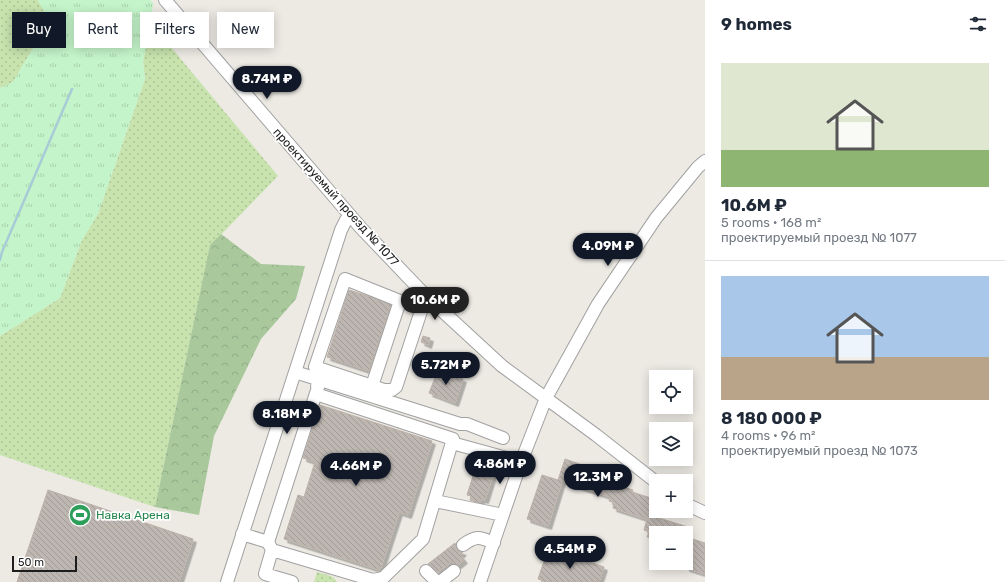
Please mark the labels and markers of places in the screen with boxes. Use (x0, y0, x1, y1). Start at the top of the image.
pin: 8.74M ₽ (230, 66, 304, 100)
pin: 4.09M ₽ (571, 233, 645, 267)
pin: 10.6M ₽ (398, 287, 472, 321)
pin: 5.72M ₽ (409, 352, 483, 386)
pin: 8.18M ₽ (250, 401, 324, 435)
pin: 4.86M ₽ (463, 451, 537, 485)
pin: 4.66M ₽ (319, 453, 393, 487)
pin: 12.3M ₽ (561, 464, 635, 498)
sports icon: Навка Арена (67, 502, 93, 528)
place label: Навка Арена (96, 508, 170, 522)
pin: 4.54M ₽ (533, 536, 607, 570)

